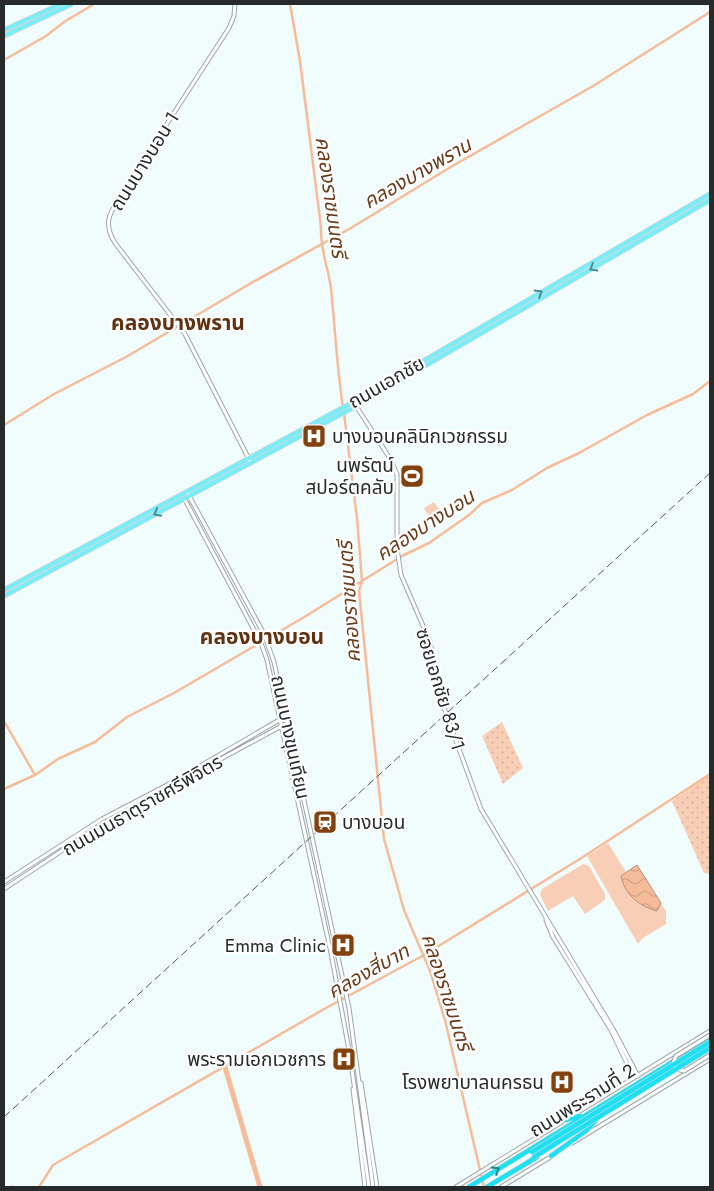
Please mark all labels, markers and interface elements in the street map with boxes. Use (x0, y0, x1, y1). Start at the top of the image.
street label: ถนนบางบอน 1 (103, 106, 186, 216)
water label: คลองบางพราน (358, 130, 478, 216)
water label: คลองราชมนตรี (308, 135, 354, 263)
one-way arrow (589, 262, 598, 272)
one-way arrow (534, 289, 543, 299)
district label: คลองบางพราน (111, 308, 245, 338)
street label: ถนนเอกชัย (343, 350, 429, 415)
hospital icon: บางบอนคลินิกเวชกรรม (301, 423, 327, 449)
place label: บางบอนคลินิกเวชกรรม (332, 423, 508, 450)
place label: นพรัตน์ สปอร์ตคลับ (305, 452, 394, 501)
sports icon: นพรัตน์ สปอร์ตคลับ (399, 463, 425, 489)
water label: คลองบางบอน (370, 482, 482, 568)
one-way arrow (154, 507, 163, 517)
water label: คลองราชมนตรี (331, 536, 368, 664)
district label: คลองบางบอน (200, 622, 324, 652)
street label: ซอยเอกชัย 83/1 (409, 625, 472, 754)
street label: ถนนบางขุนเทียน (264, 673, 317, 802)
street label: ถนนมนธาตุราชศรีพิจิตร (57, 748, 228, 862)
station icon: บางบอน (312, 809, 338, 835)
place label: บางบอน (342, 809, 405, 836)
water label: คลองราชมนตรี (414, 930, 480, 1058)
place label: Emma Clinic (225, 932, 326, 959)
hospital icon: Emma Clinic (330, 932, 356, 958)
water label: คลองสี่บาท (322, 937, 415, 1006)
place label: พระรามเอกเวชการ (187, 1046, 326, 1073)
hospital icon: พระรามเอกเวชการ (331, 1046, 357, 1072)
street label: ถนนพระรามที่ 2 (524, 1057, 640, 1144)
place label: โรงพยาบาลนครธน (402, 1069, 544, 1096)
hospital icon: โรงพยาบาลนครธน (549, 1069, 575, 1095)
one-way arrow (491, 1167, 500, 1177)

